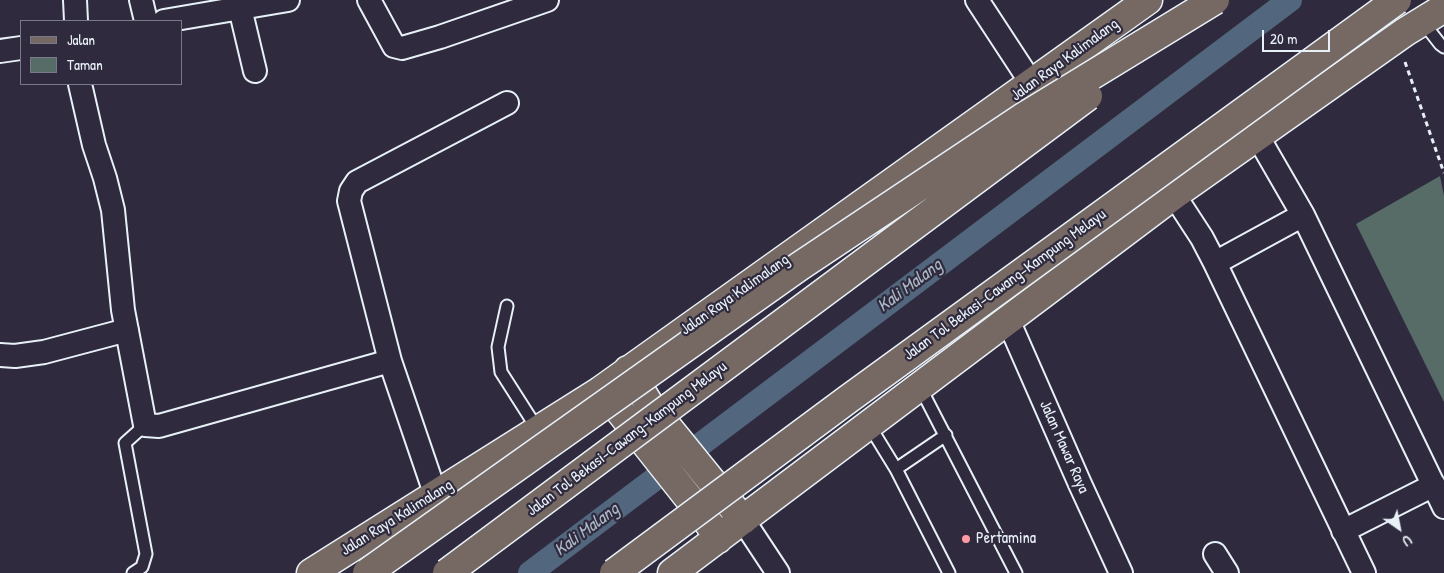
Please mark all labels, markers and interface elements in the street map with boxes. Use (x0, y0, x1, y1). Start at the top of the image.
street label: Jalan Raya Kalimalang (1007, 14, 1123, 106)
legend (20, 20, 182, 85)
scale bar (1264, 20, 1332, 52)
text: 20 m (1270, 28, 1297, 49)
text: Jalan (67, 29, 95, 50)
text: Taman (67, 54, 103, 75)
street label: Jalan Tol Bekasi–Cawang–Kampung Melayu (900, 205, 1110, 365)
street label: Jalan Raya Kalimalang (677, 250, 793, 340)
water label: Kali Malang (873, 255, 947, 317)
street label: Jalan Tol Bekasi–Cawang–Kampung Melayu (523, 357, 731, 521)
street label: Jalan Mawar Raya (1035, 398, 1093, 496)
street label: Jalan Raya Kalimalang (337, 476, 457, 560)
water label: Kali Malang (550, 499, 624, 561)
north arrow (1374, 503, 1424, 553)
place label: Pertamina (976, 529, 1036, 549)
text: U (1399, 531, 1416, 551)
marker: Pertamina (960, 533, 972, 545)

